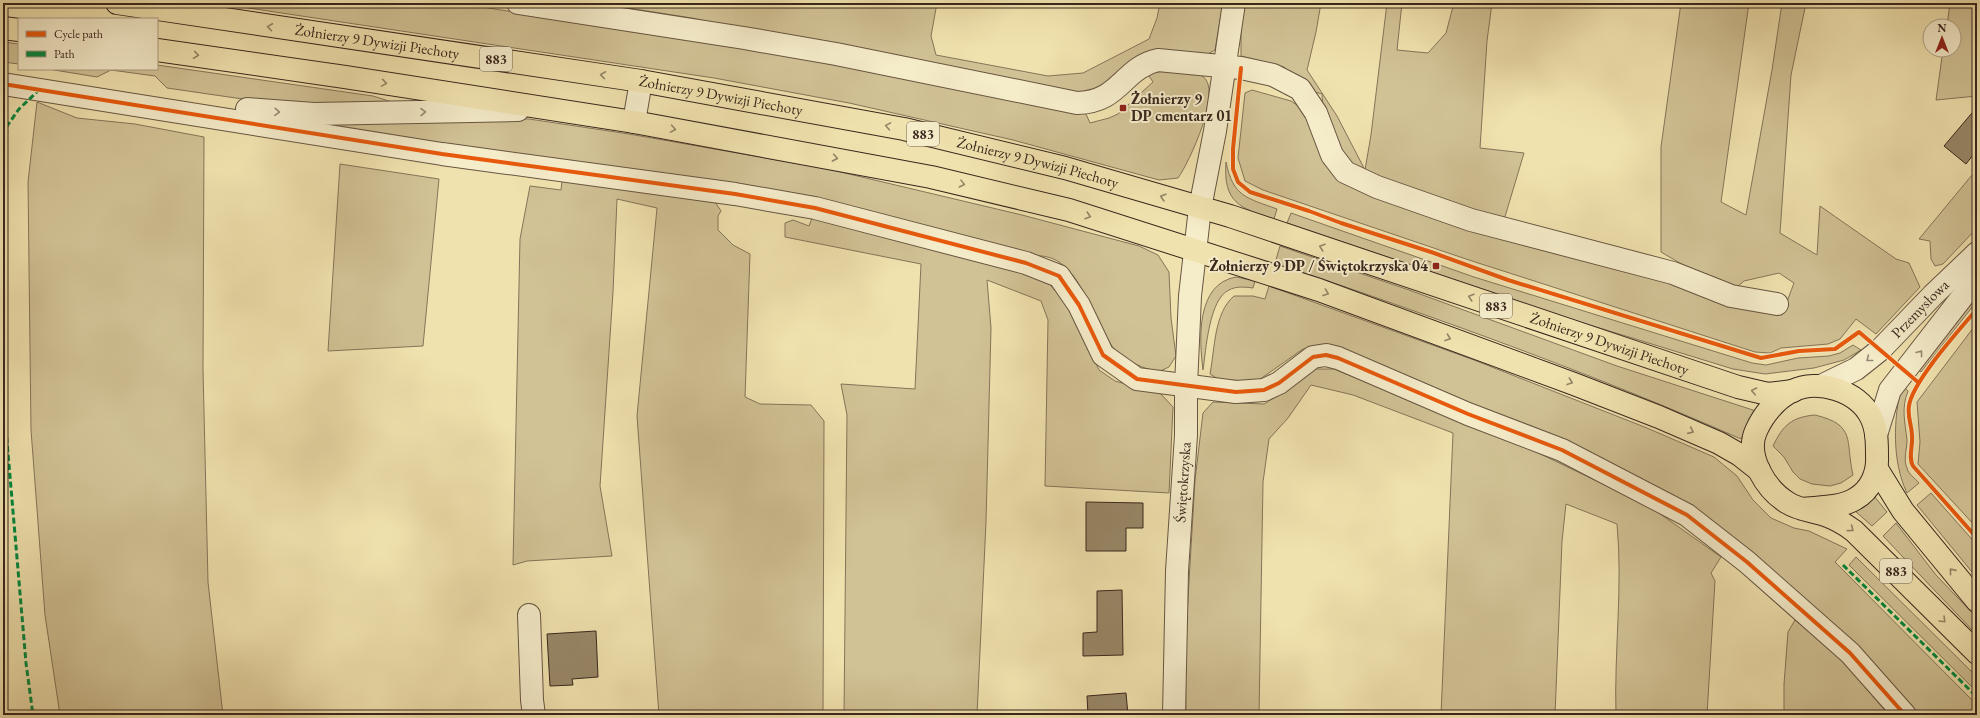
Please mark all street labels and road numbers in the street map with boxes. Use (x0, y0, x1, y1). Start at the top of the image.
street label: Żołnierzy 9 Dywizji Piechoty (294, 20, 461, 63)
road number: 883 (480, 47, 512, 71)
street label: Żołnierzy 9 Dywizji Piechoty (638, 71, 805, 119)
road number: 883 (907, 122, 939, 146)
street label: Żołnierzy 9 Dywizji Piechoty (955, 132, 1121, 192)
street label: Przemysłowa (1887, 275, 1953, 342)
road number: 883 (1480, 294, 1512, 318)
street label: Żołnierzy 9 Dywizji Piechoty (1528, 308, 1692, 379)
street label: Świętokrzyska (1170, 441, 1195, 523)
road number: 883 (1880, 559, 1912, 583)

